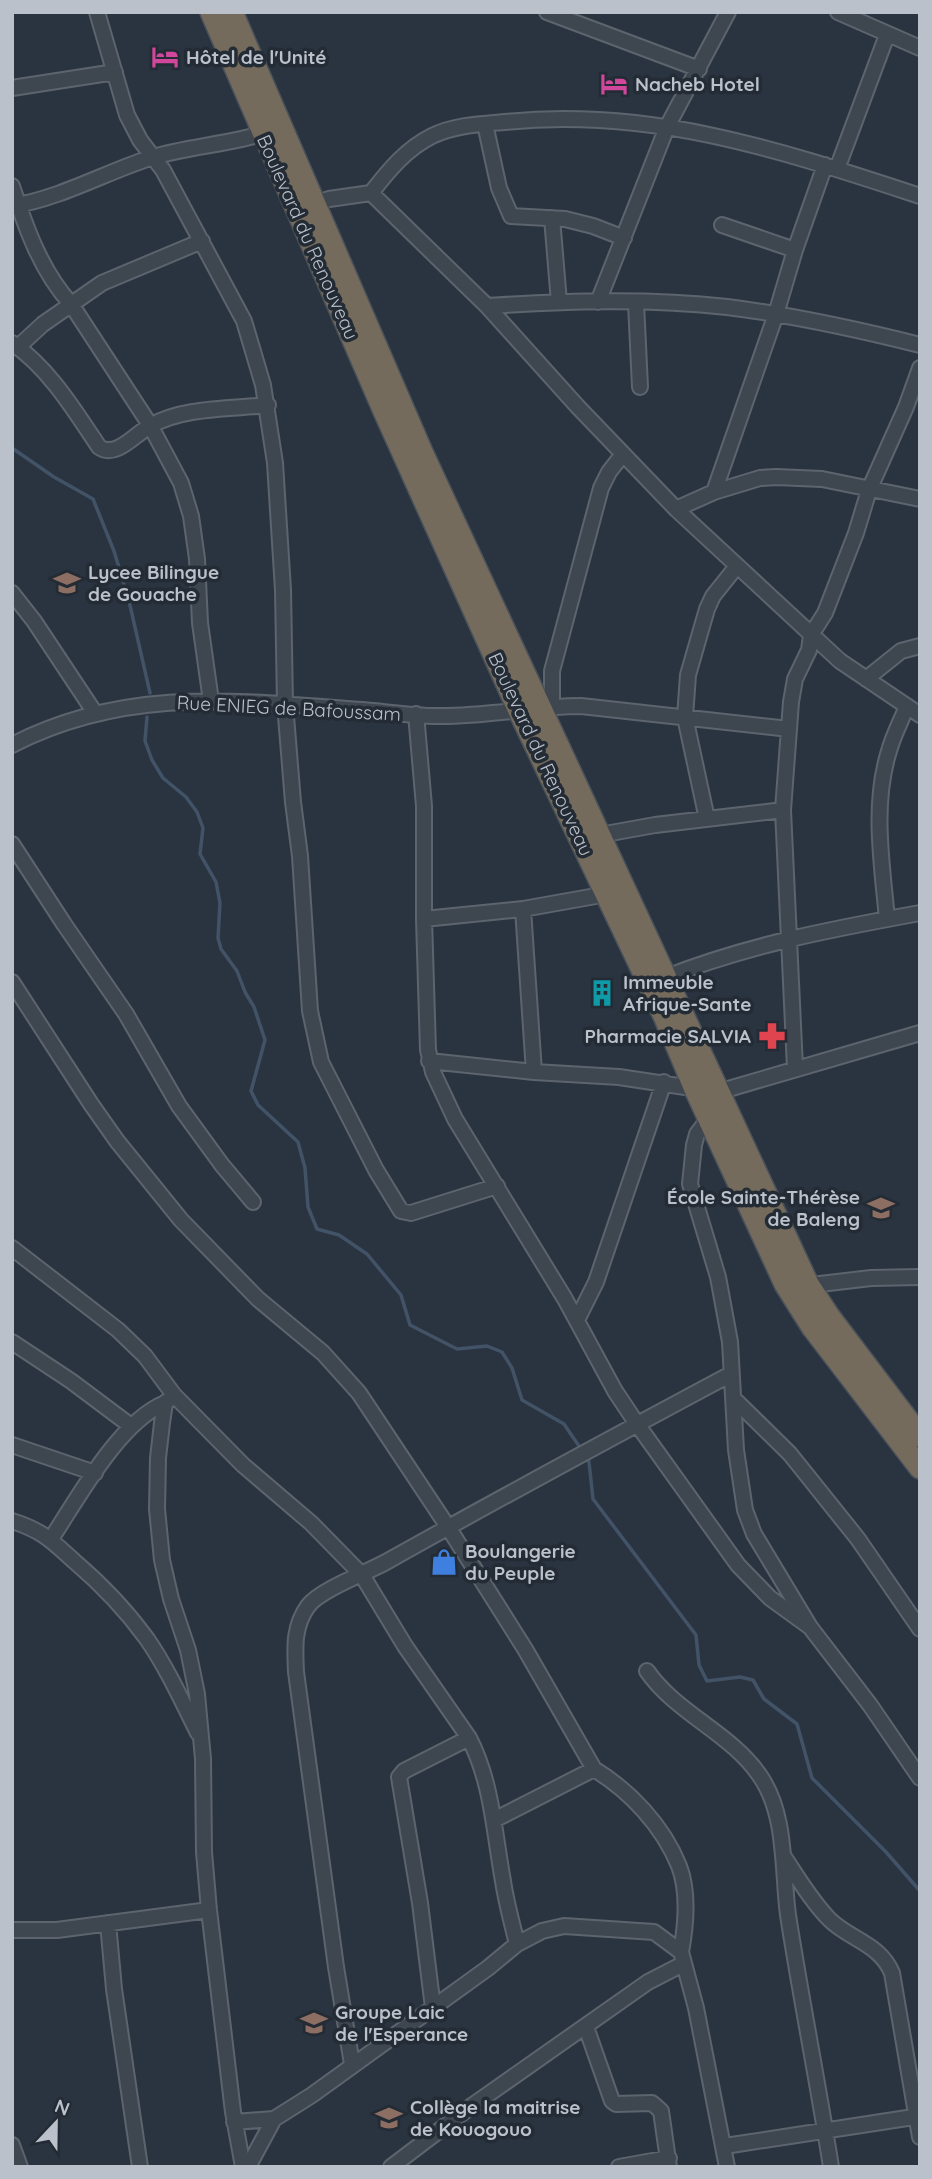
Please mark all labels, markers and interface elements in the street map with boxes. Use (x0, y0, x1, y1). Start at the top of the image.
hotel icon: Hôtel de l'Unité (150, 42, 180, 72)
place label: Hôtel de l'Unité (186, 45, 327, 69)
hotel icon: Nacheb Hotel (599, 69, 629, 99)
place label: Nacheb Hotel (635, 72, 760, 96)
street label: Boulevard du Renouveau (252, 131, 364, 343)
place label: Lycee Bilingue de Gouache (88, 560, 219, 606)
school or university icon: Lycee Bilingue de Gouache (52, 568, 82, 598)
street label: Boulevard du Renouveau (483, 648, 599, 860)
street label: Rue ENIEG de Bafoussam (176, 690, 402, 726)
place label: Immeuble Afrique-Sante (623, 970, 751, 1016)
building icon: Immeuble Afrique-Sante (587, 978, 617, 1008)
pharmacy icon: Pharmacie SALVIA (757, 1021, 787, 1051)
place label: Pharmacie SALVIA (584, 1024, 751, 1048)
place label: École Sainte-Thérèse de Baleng (667, 1185, 860, 1231)
school or university icon: École Sainte-Thérèse de Baleng (866, 1193, 896, 1223)
place label: Boulangerie du Peuple (465, 1539, 576, 1585)
shop icon: Boulangerie du Peuple (429, 1547, 459, 1577)
place label: Groupe Laic de l'Esperance (335, 2000, 468, 2046)
school or university icon: Groupe Laic de l'Esperance (299, 2008, 329, 2038)
north arrow (21, 2088, 91, 2158)
text: N (51, 2093, 73, 2121)
place label: Collège la maitrise de Kouogouo (410, 2095, 580, 2141)
school or university icon: Collège la maitrise de Kouogouo (374, 2103, 404, 2133)

